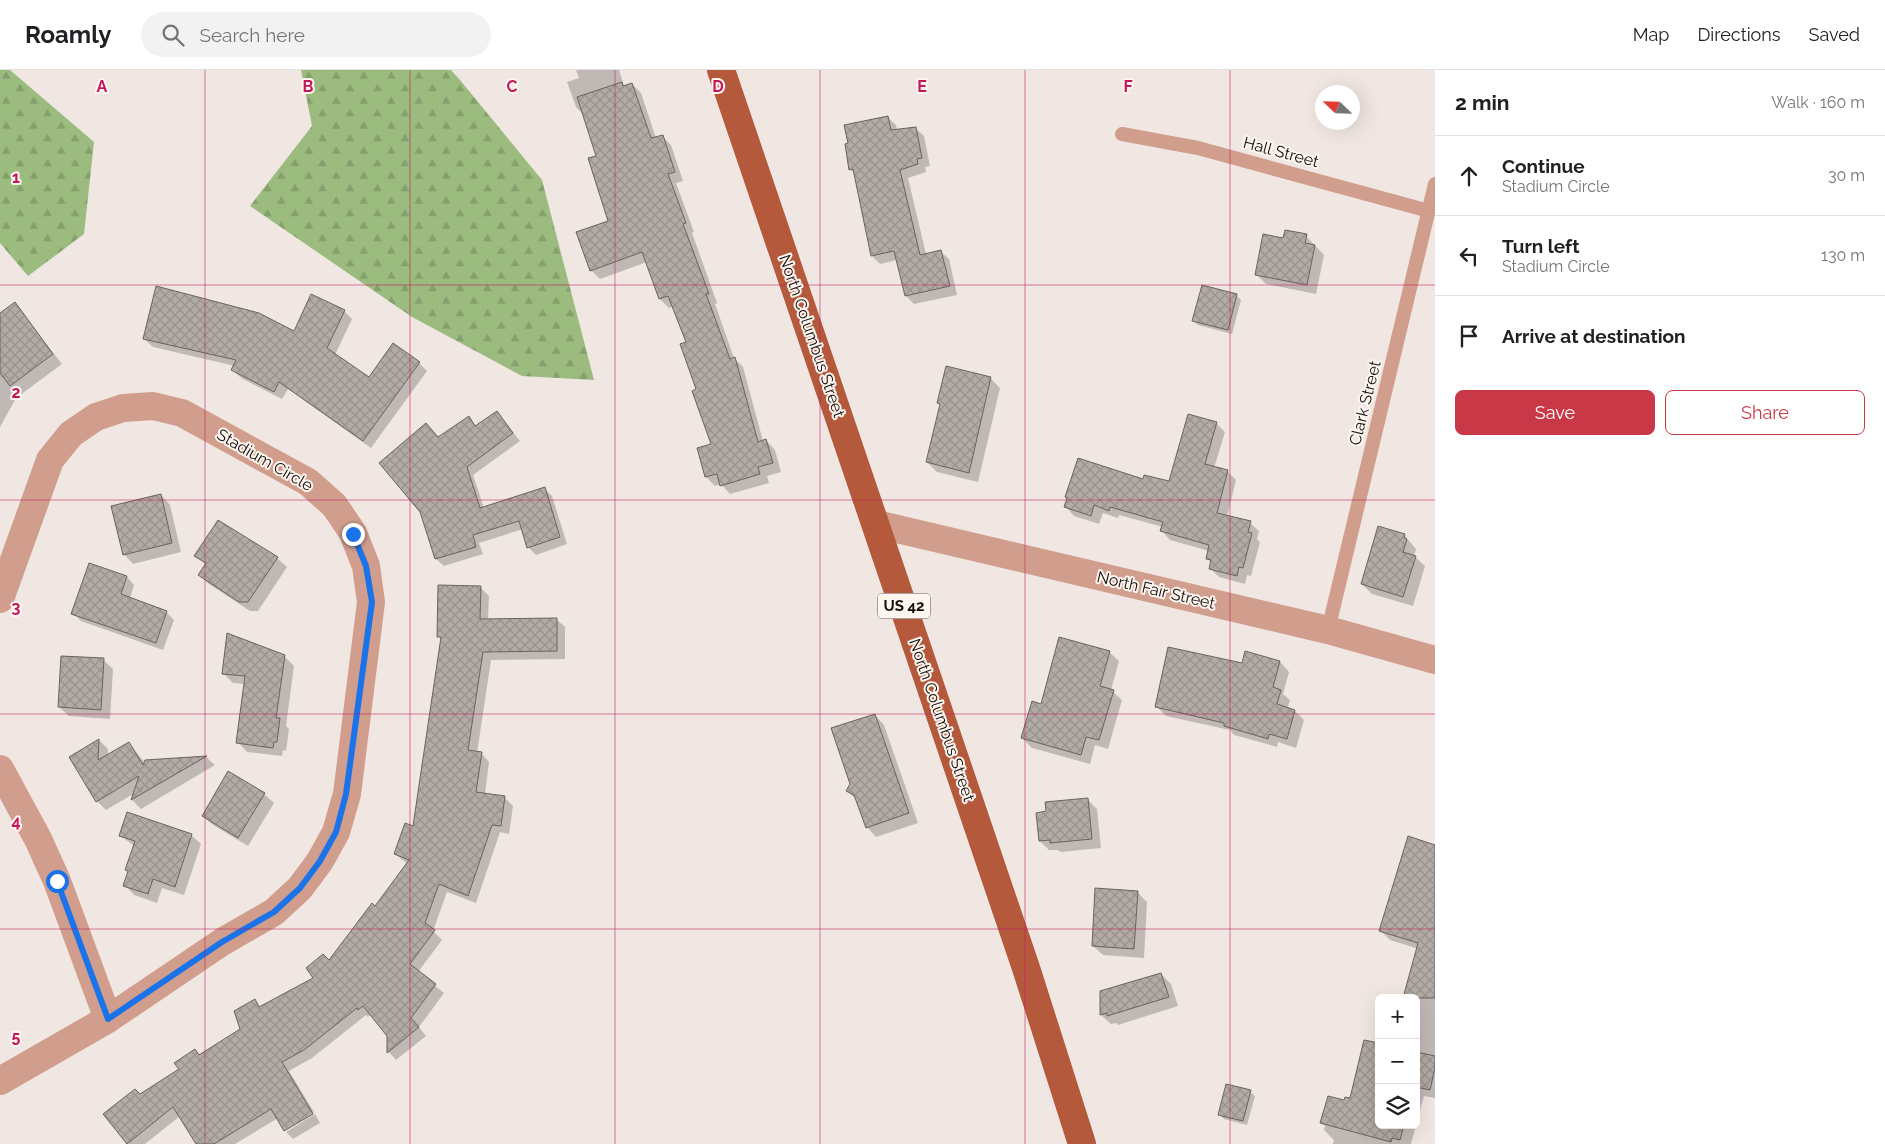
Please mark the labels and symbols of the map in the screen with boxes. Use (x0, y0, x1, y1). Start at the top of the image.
text: A (97, 77, 108, 96)
text: B (303, 77, 314, 96)
text: C (507, 77, 518, 96)
text: D (712, 77, 724, 96)
text: E (917, 77, 927, 96)
text: F (1123, 77, 1133, 96)
north arrow (1315, 85, 1360, 130)
street label: Hall Street (1241, 133, 1321, 171)
text: 1 (12, 168, 20, 187)
street label: North Columbus Street (775, 252, 849, 420)
street label: Clark Street (1345, 358, 1385, 447)
text: 2 (11, 383, 21, 402)
street label: Stadium Circle (214, 425, 316, 495)
route end (342, 523, 365, 546)
street label: North Fair Street (1095, 567, 1217, 613)
road number: US 42 (878, 594, 930, 618)
text: 3 (12, 598, 21, 617)
street label: North Columbus Street (905, 636, 979, 804)
text: 4 (11, 812, 21, 831)
route start (46, 870, 69, 893)
text: 5 (12, 1027, 21, 1046)

